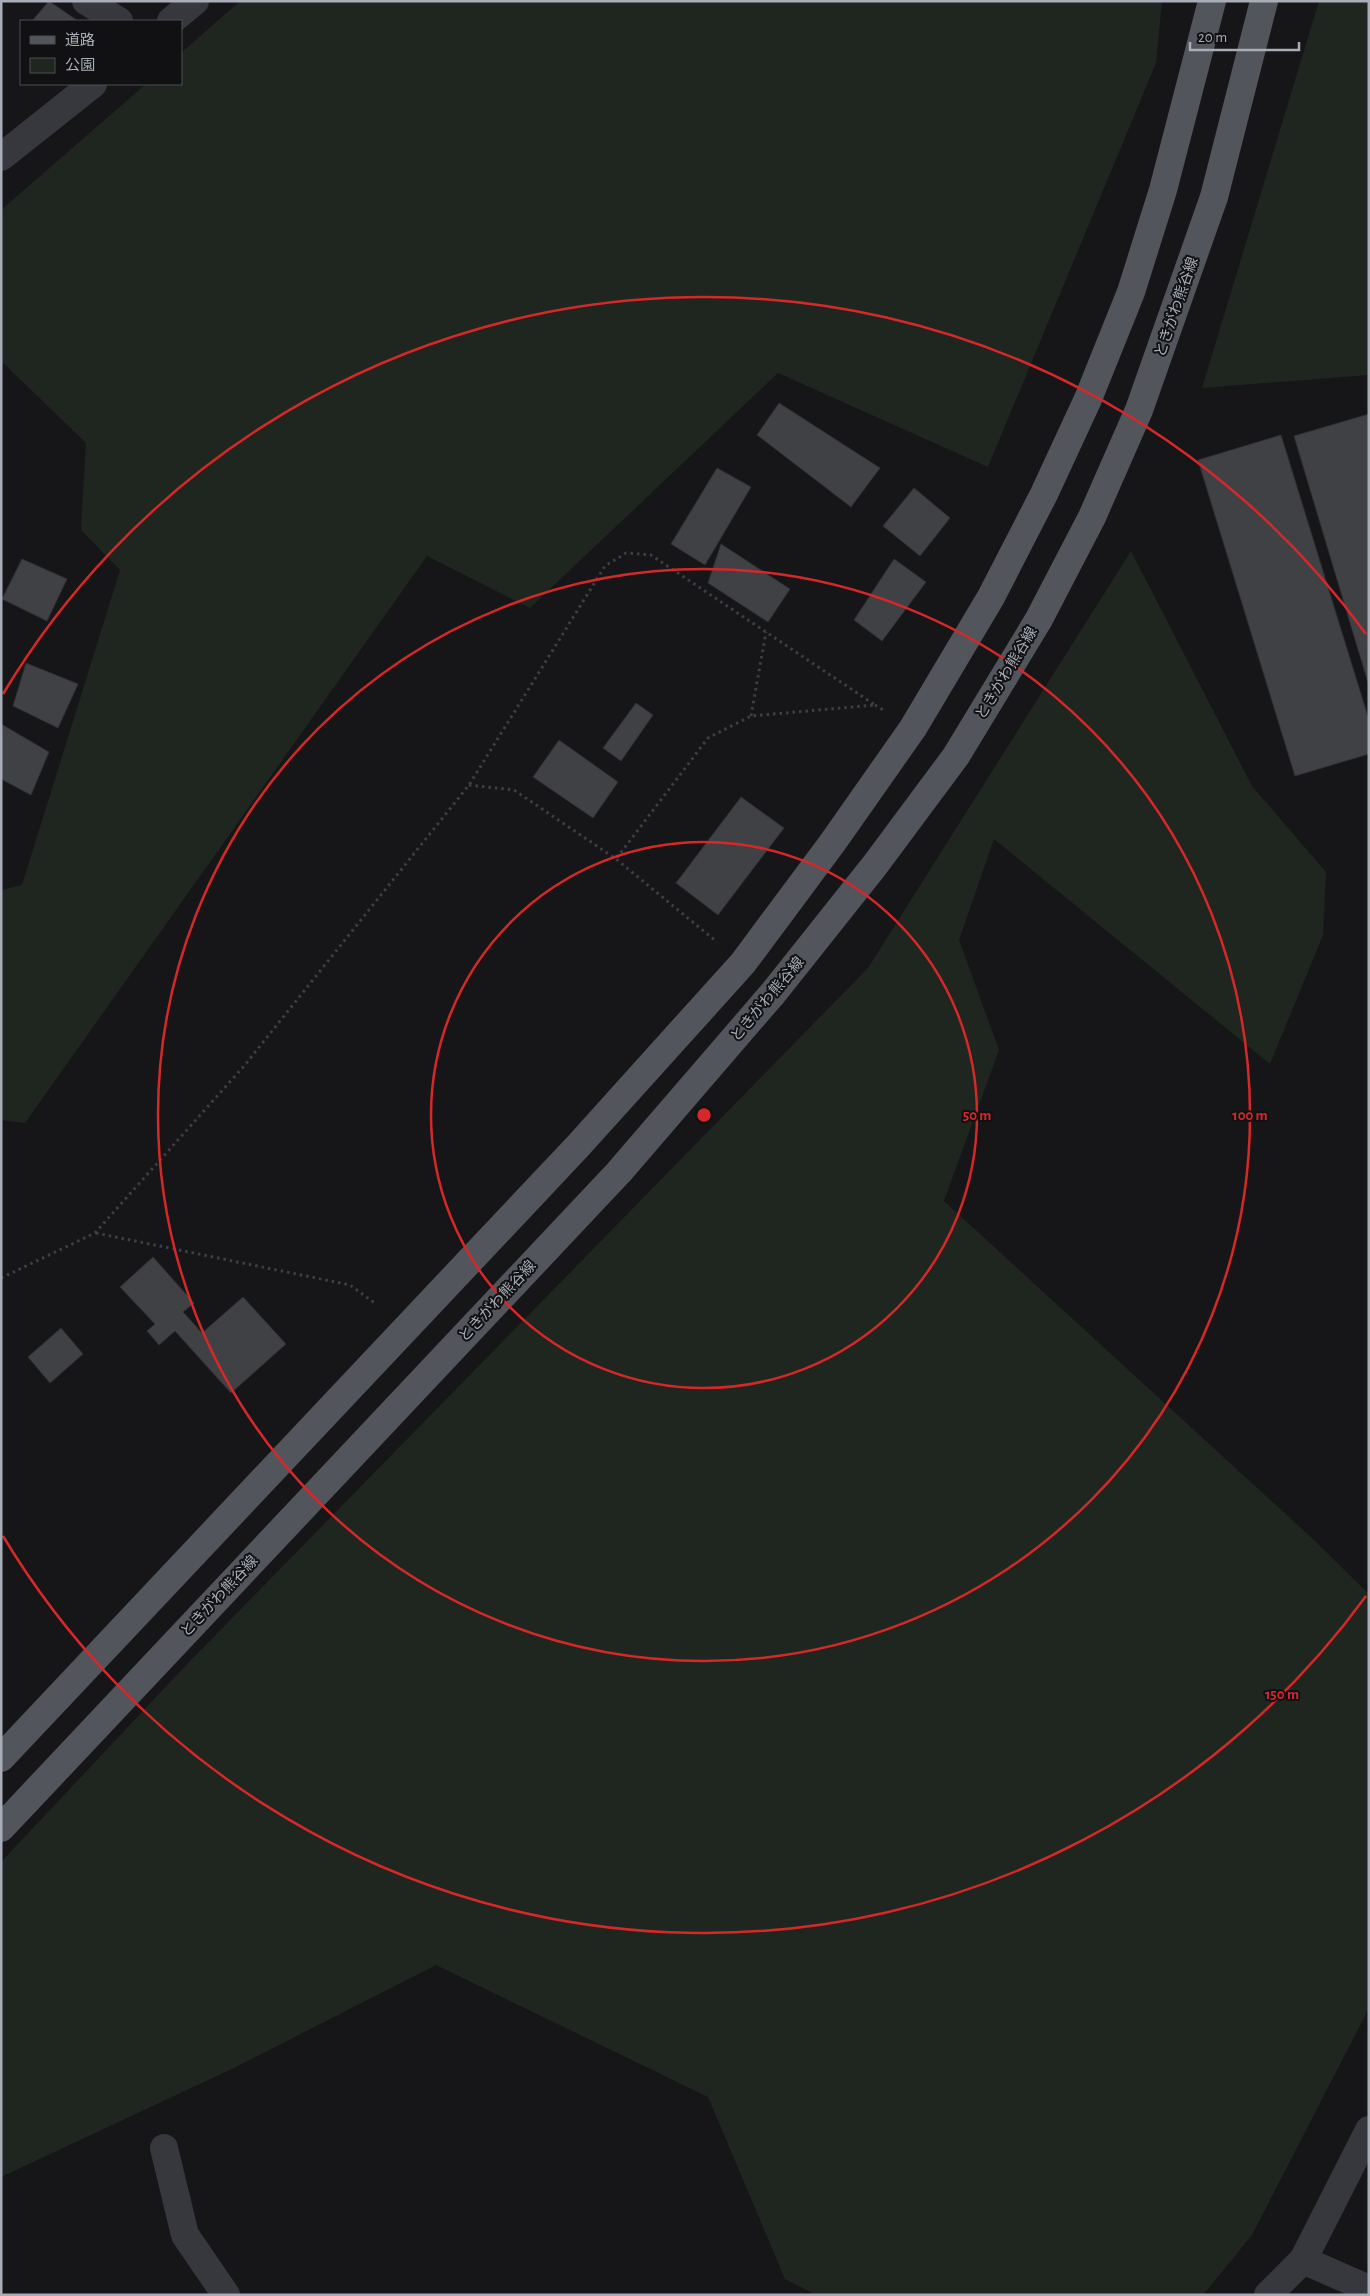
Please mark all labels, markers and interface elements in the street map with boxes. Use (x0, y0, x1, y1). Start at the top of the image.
legend (20, 20, 182, 85)
scale bar (1190, 20, 1299, 52)
text: 20 m (1198, 30, 1227, 45)
text: 道路 (65, 32, 95, 48)
text: 公園 (65, 57, 95, 73)
street label: ときがわ熊谷線 (1151, 255, 1201, 359)
street label: ときがわ熊谷線 (972, 624, 1040, 722)
street label: ときがわ熊谷線 (727, 954, 807, 1044)
centre of rings (695, 1106, 713, 1124)
text: 50 m (963, 1108, 991, 1123)
text: 100 m (1232, 1108, 1268, 1123)
street label: ときがわ熊谷線 (455, 1257, 539, 1345)
street label: ときがわ熊谷線 (177, 1552, 261, 1640)
text: 150 m (1265, 1687, 1299, 1702)

